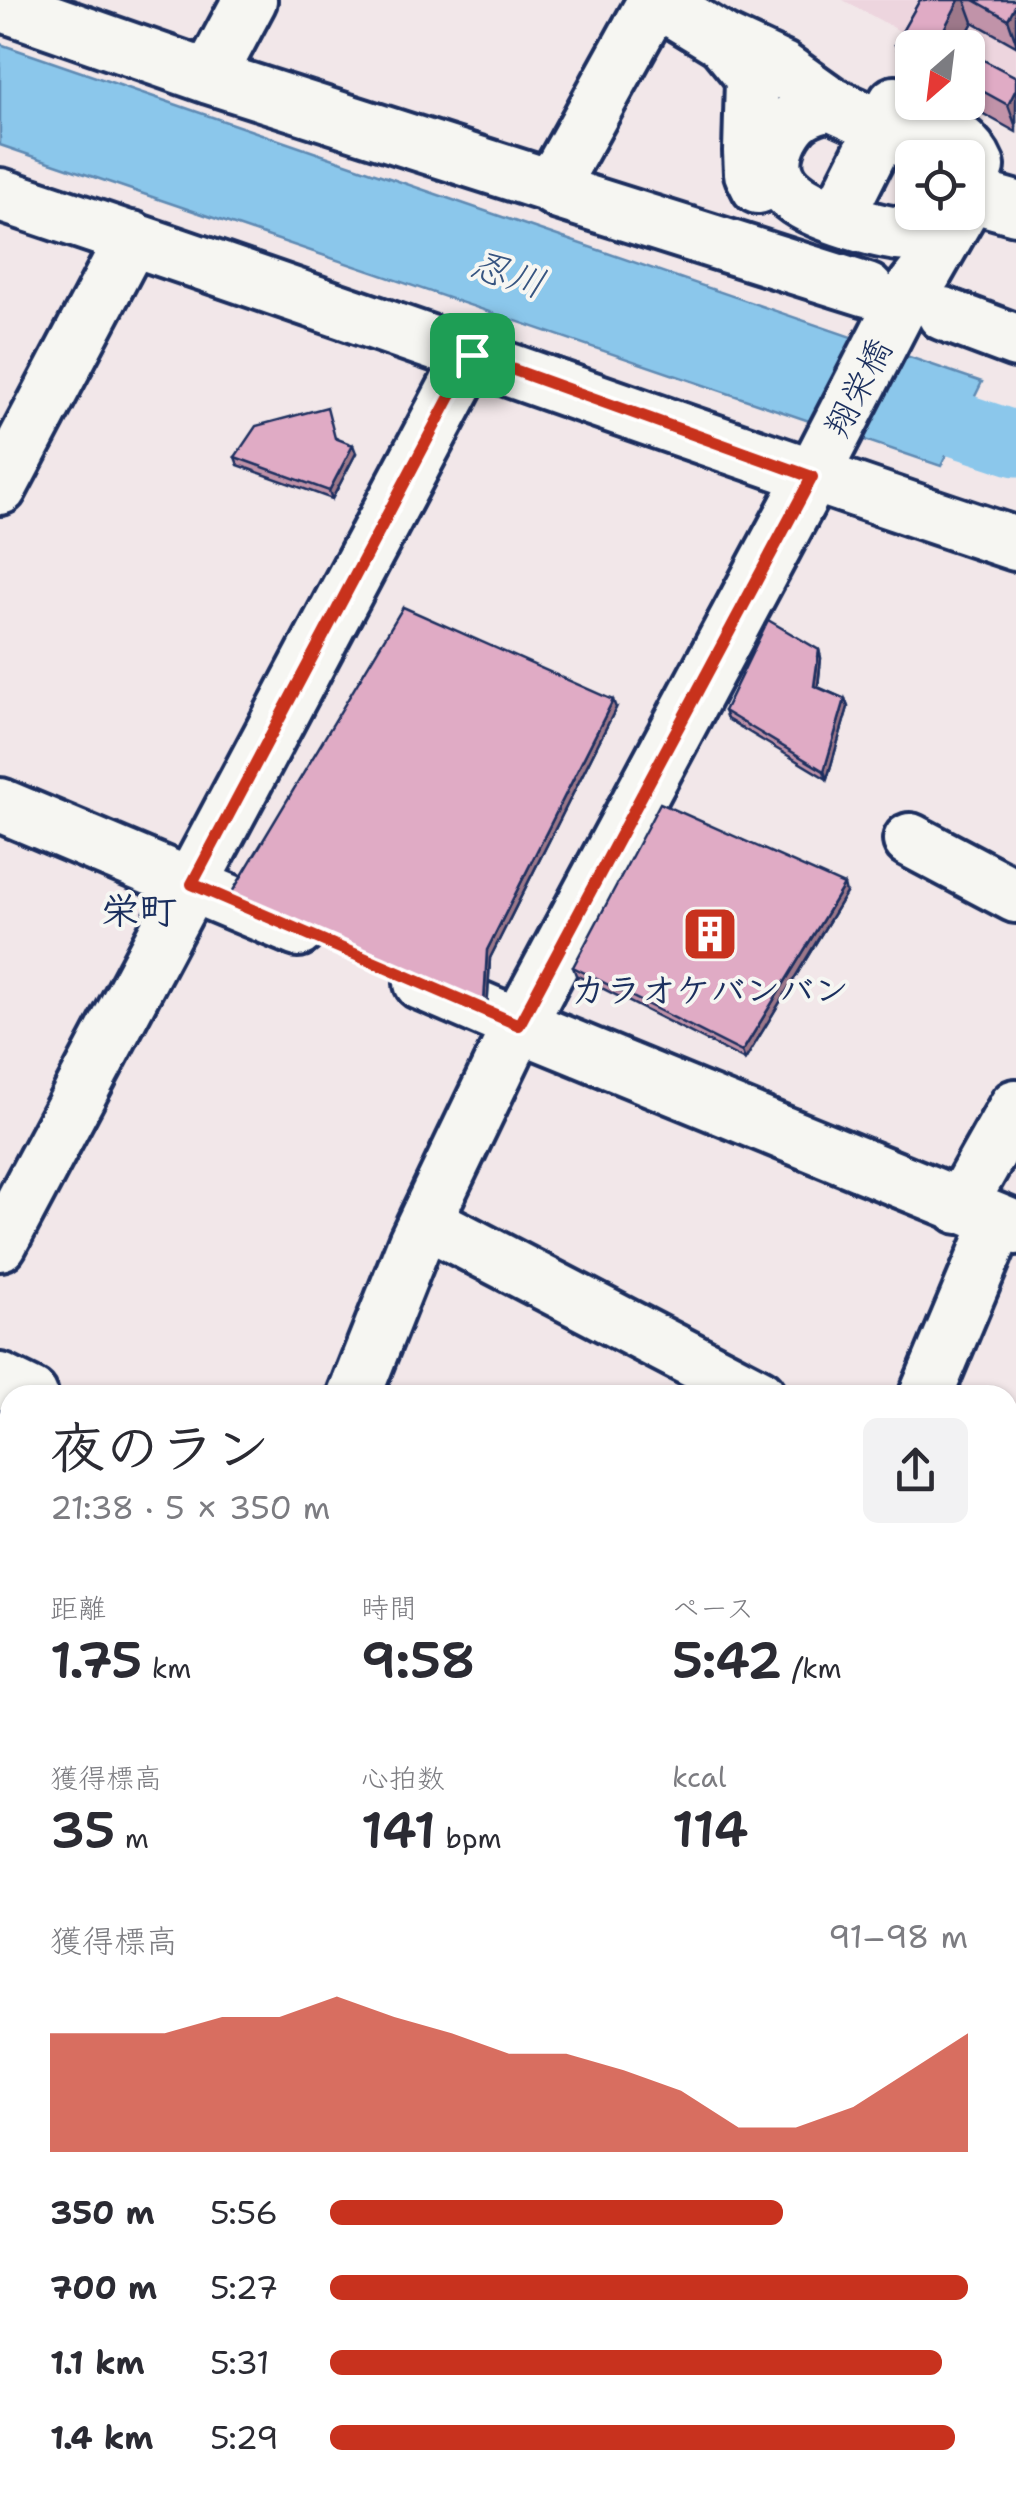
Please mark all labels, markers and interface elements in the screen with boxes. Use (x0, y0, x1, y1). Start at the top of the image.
north arrow (895, 30, 985, 120)
map controls (895, 30, 985, 230)
button: locate (895, 140, 985, 230)
water label: 忍川 (464, 238, 552, 310)
pin (430, 313, 515, 398)
icon: arrive (445, 328, 500, 383)
street label: 翔栄橋 (813, 330, 902, 445)
district label: 栄町 (101, 885, 177, 936)
building icon: カラオケバンバン (680, 904, 740, 964)
place label: カラオケバンバン (571, 966, 849, 1013)
text: 夜のラン (50, 1411, 270, 1485)
button: share (863, 1418, 968, 1523)
text: 21:38 · 5 × 350 m (50, 1486, 330, 1529)
text: 距離 (50, 1589, 106, 1627)
text: 時間 (361, 1589, 417, 1627)
text: ペース (672, 1589, 754, 1627)
text: 1.75 (50, 1627, 142, 1694)
text: 9:58 (361, 1627, 476, 1694)
text: 5:42 (672, 1627, 782, 1694)
text: km (142, 1649, 191, 1687)
text: /km (782, 1649, 842, 1687)
text: kcal (672, 1758, 726, 1796)
text: 獲得標高 (50, 1759, 162, 1797)
text: 心拍数 (361, 1759, 445, 1797)
text: 114 (672, 1796, 748, 1863)
text: 35 (50, 1797, 115, 1864)
text: 141 (361, 1797, 436, 1864)
text: m (115, 1819, 149, 1857)
text: bpm (436, 1819, 502, 1857)
text: 91–98 m (828, 1915, 968, 1958)
text: 獲得標高 (50, 1919, 178, 1962)
text: 350 m (50, 2191, 155, 2234)
text: 5:56 (210, 2191, 278, 2234)
text: 700 m (50, 2266, 157, 2309)
text: 5:27 (210, 2266, 278, 2309)
text: 1.1 km (50, 2341, 145, 2384)
text: 5:31 (210, 2341, 270, 2384)
text: 1.4 km (50, 2416, 153, 2459)
text: 5:29 (210, 2416, 279, 2459)

